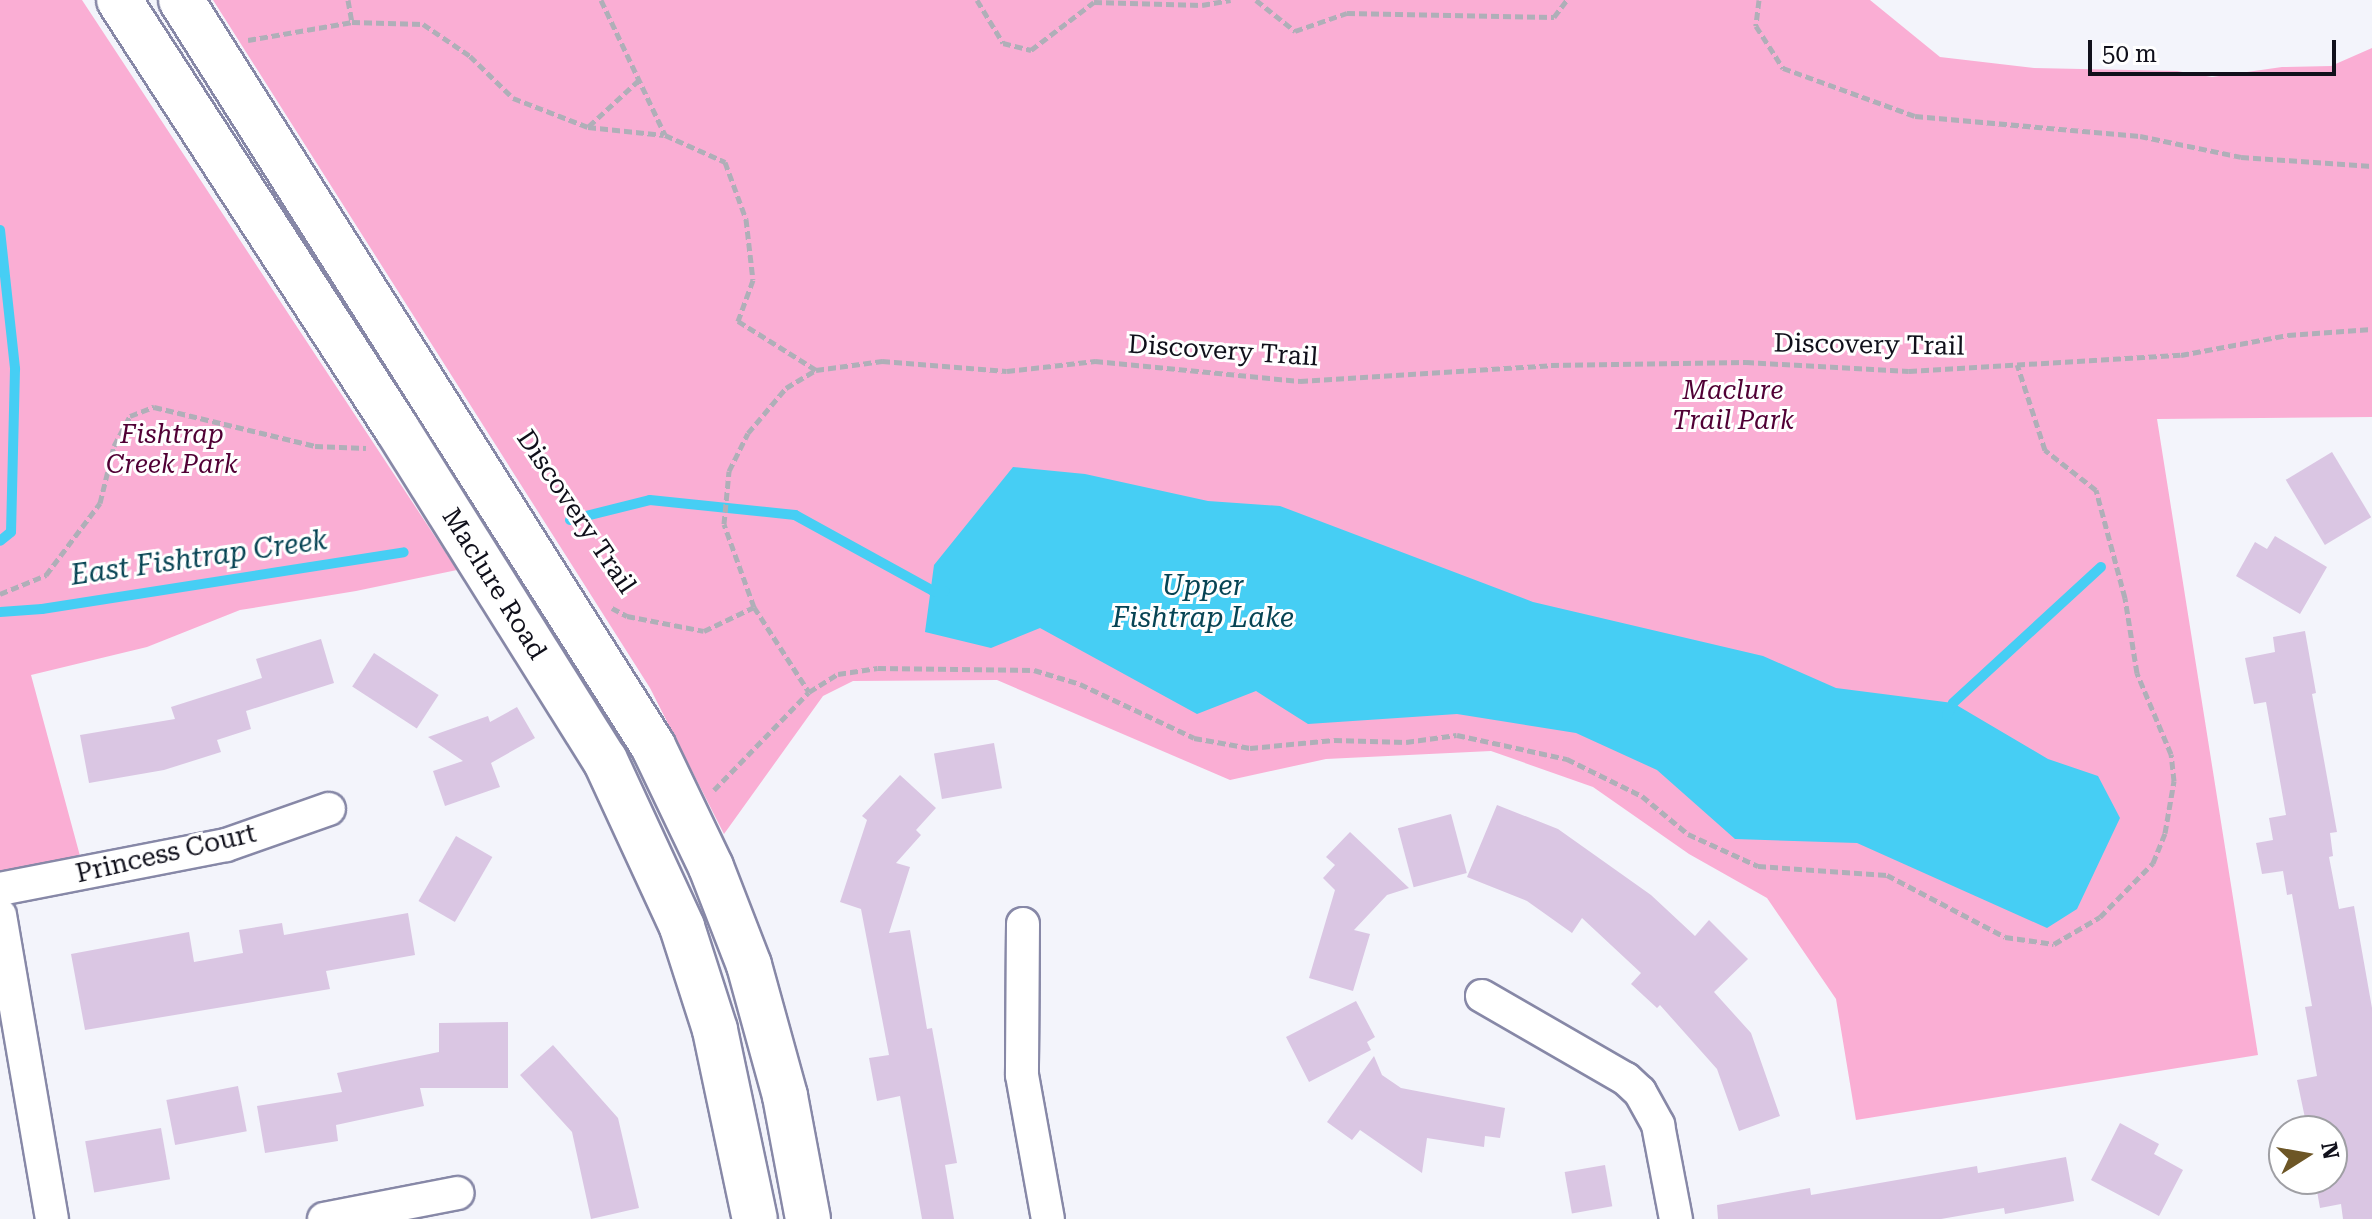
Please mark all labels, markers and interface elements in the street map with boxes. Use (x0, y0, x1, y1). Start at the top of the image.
scale bar (2092, 24, 2340, 74)
text: 50 m (2102, 40, 2157, 68)
street label: Discovery Trail (1773, 328, 1965, 362)
street label: Discovery Trail (1127, 329, 1319, 373)
park label: Maclure Trail Park (1672, 375, 1794, 436)
park label: Fishtrap Creek Park (106, 419, 238, 480)
street label: Discovery Trail (510, 424, 642, 600)
street label: Maclure Road (435, 503, 553, 665)
water label: East Fishtrap Creek (69, 523, 329, 593)
water label: Upper Fishtrap Lake (1112, 569, 1294, 635)
street label: Princess Court (73, 818, 259, 890)
north arrow (2268, 1115, 2348, 1195)
text: N (2316, 1140, 2344, 1161)

